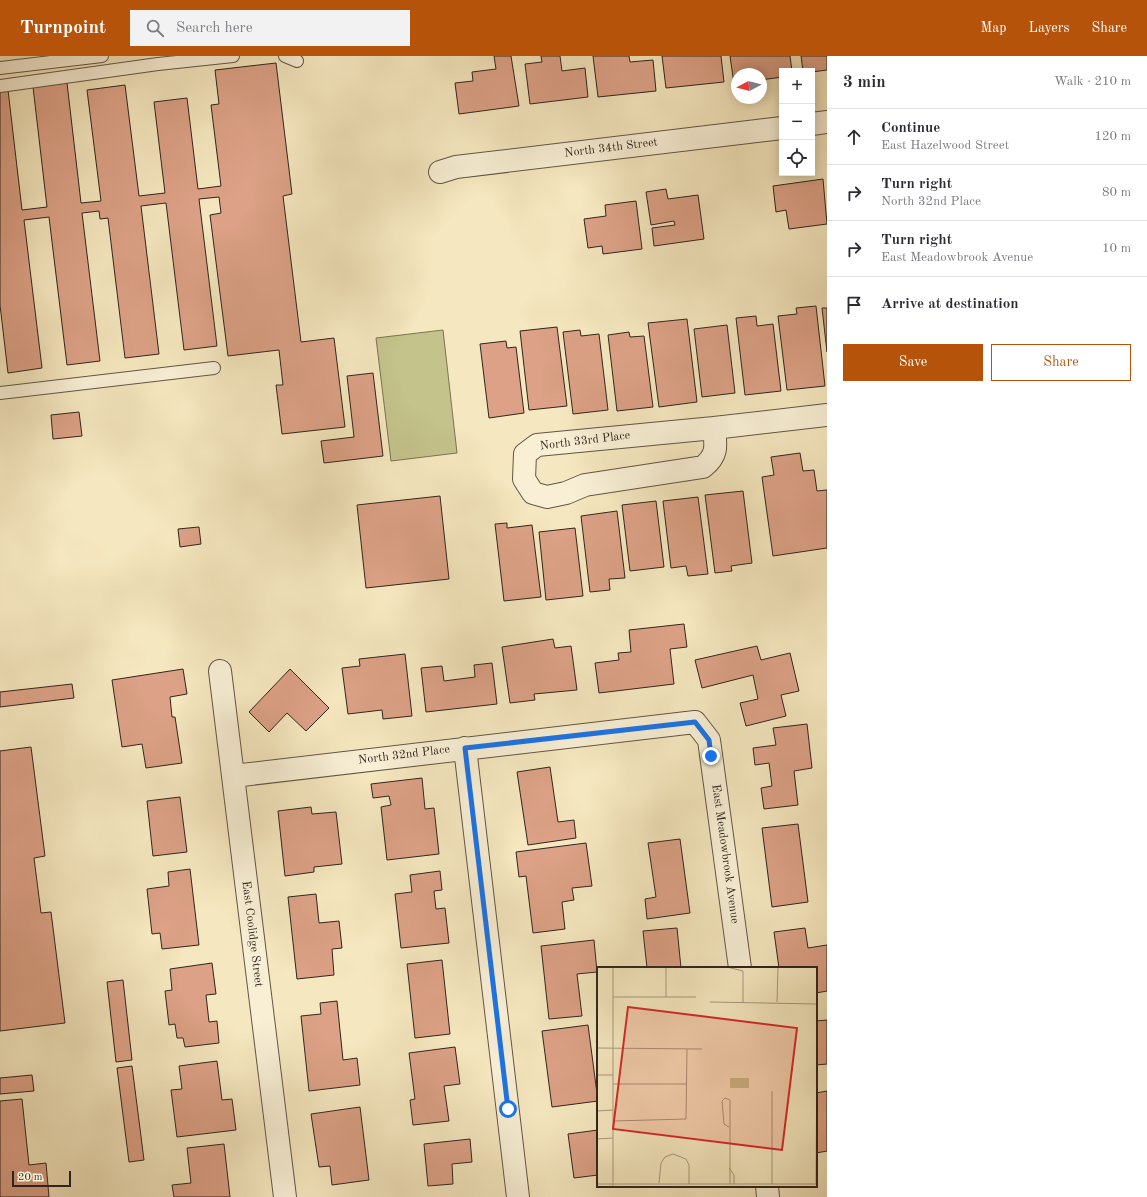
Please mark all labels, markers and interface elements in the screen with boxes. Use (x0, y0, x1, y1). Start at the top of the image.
search box (130, 10, 410, 46)
icon: search (144, 17, 166, 39)
text: Turnpoint (20, 19, 106, 38)
text: Search here (176, 21, 253, 36)
text: Map (981, 21, 1007, 35)
text: Layers (1029, 21, 1070, 35)
text: Share (1092, 21, 1127, 35)
north arrow (731, 68, 767, 104)
map controls (779, 68, 815, 176)
button: + (779, 68, 815, 104)
text: 3 min (843, 74, 886, 91)
text: Walk · 210 m (1054, 75, 1131, 88)
button: − (779, 104, 815, 140)
text: Continue (881, 121, 940, 136)
icon: ahead (843, 126, 865, 148)
text: 120 m (1094, 130, 1131, 143)
street label: North 34th Street (564, 136, 658, 160)
text: East Hazelwood Street (881, 139, 1009, 152)
button: locate (779, 140, 815, 176)
text: Turn right (881, 177, 952, 192)
icon: right (843, 182, 865, 204)
text: 80 m (1102, 186, 1131, 199)
text: North 32nd Place (881, 195, 981, 208)
text: Turn right (881, 233, 952, 248)
icon: right (843, 238, 865, 260)
text: 10 m (1102, 242, 1131, 255)
text: East Meadowbrook Avenue (881, 251, 1033, 264)
icon: arrive (843, 294, 865, 316)
text: Arrive at destination (881, 297, 1019, 312)
button: Save (843, 344, 983, 381)
button: Share (991, 344, 1131, 381)
street label: North 33rd Place (539, 429, 631, 452)
street label: North 32nd Place (357, 743, 451, 767)
route end (702, 747, 720, 765)
street label: East Meadowbrook Avenue (709, 784, 741, 925)
street label: East Coolidge Street (240, 880, 264, 988)
inset map (597, 967, 817, 1187)
route start (499, 1100, 517, 1118)
scale bar (12, 1169, 71, 1188)
text: 20 m (18, 1172, 43, 1183)

